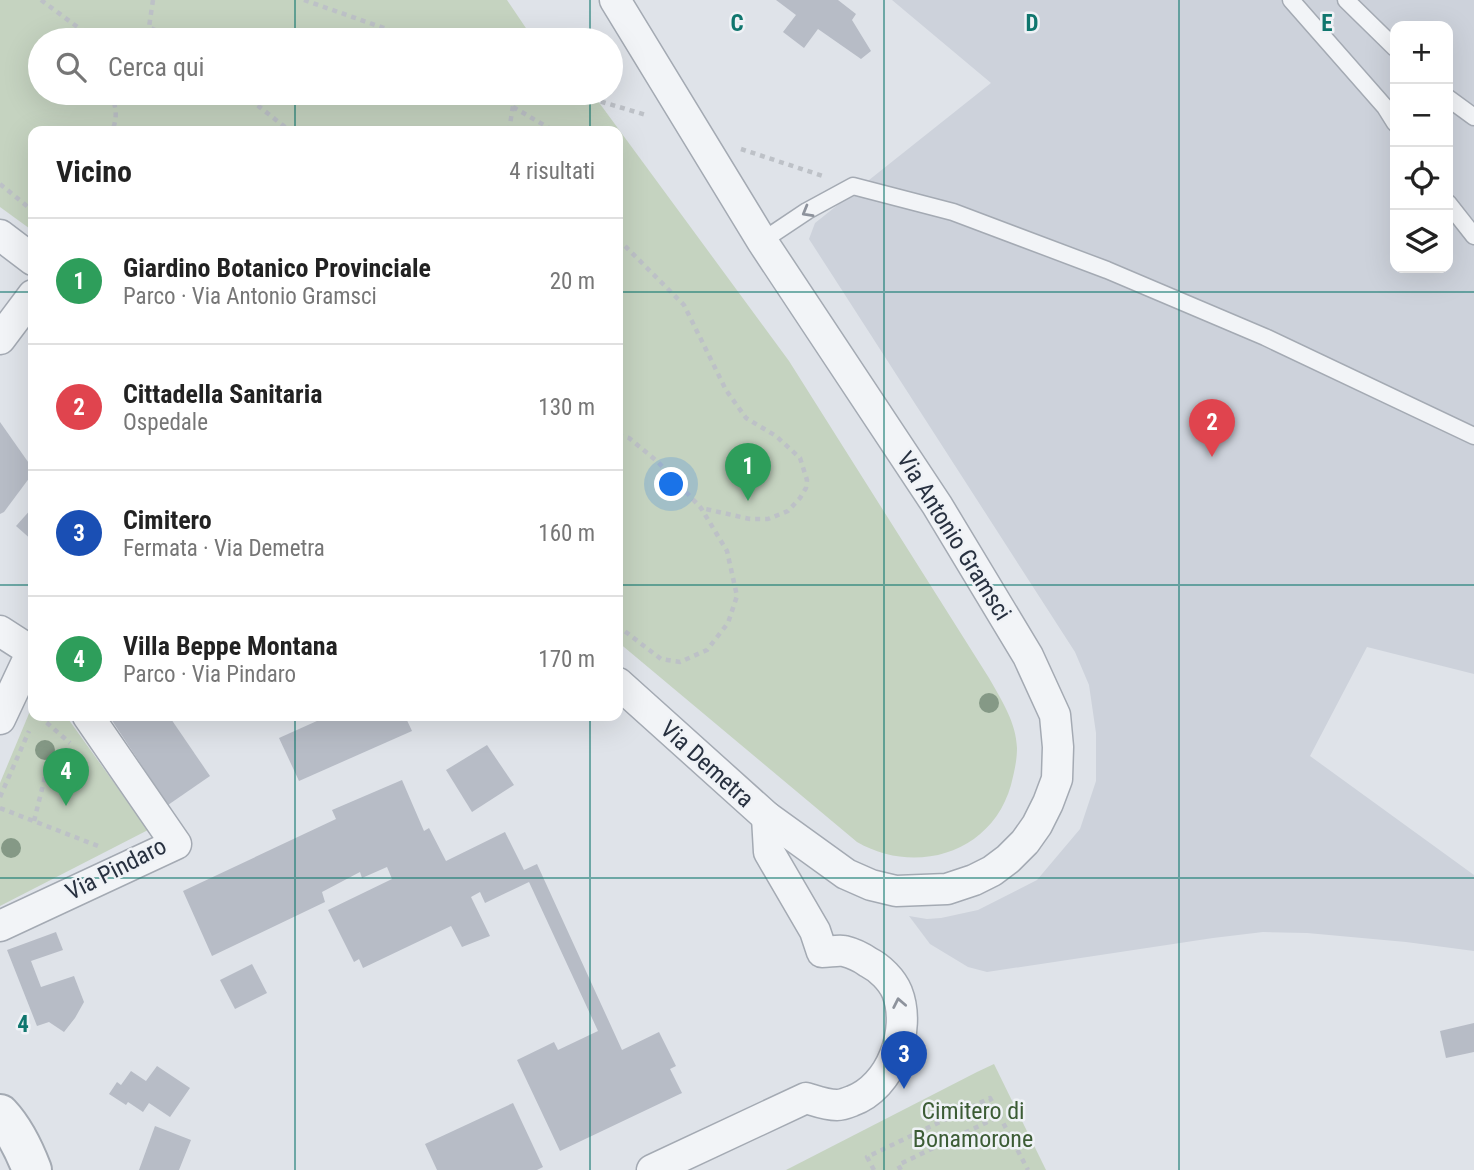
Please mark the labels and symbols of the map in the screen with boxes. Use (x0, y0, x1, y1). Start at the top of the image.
text: C (730, 10, 744, 37)
text: D (1026, 10, 1039, 37)
text: E (1321, 10, 1333, 37)
one-way arrow (801, 204, 814, 217)
pin: 2 (1189, 399, 1235, 457)
pin: 1 (725, 443, 771, 501)
street label: Via Antonio Gramsci (891, 447, 1017, 625)
your location (654, 467, 688, 501)
street label: Via Demetra (655, 715, 759, 813)
pin: 4 (43, 748, 89, 806)
street label: Via Pindaro (61, 832, 171, 906)
one-way arrow (892, 997, 907, 1009)
text: 4 (17, 1011, 29, 1038)
pin: 3 (881, 1031, 927, 1089)
park label: Cimitero di Bonamorone (913, 1097, 1033, 1153)

